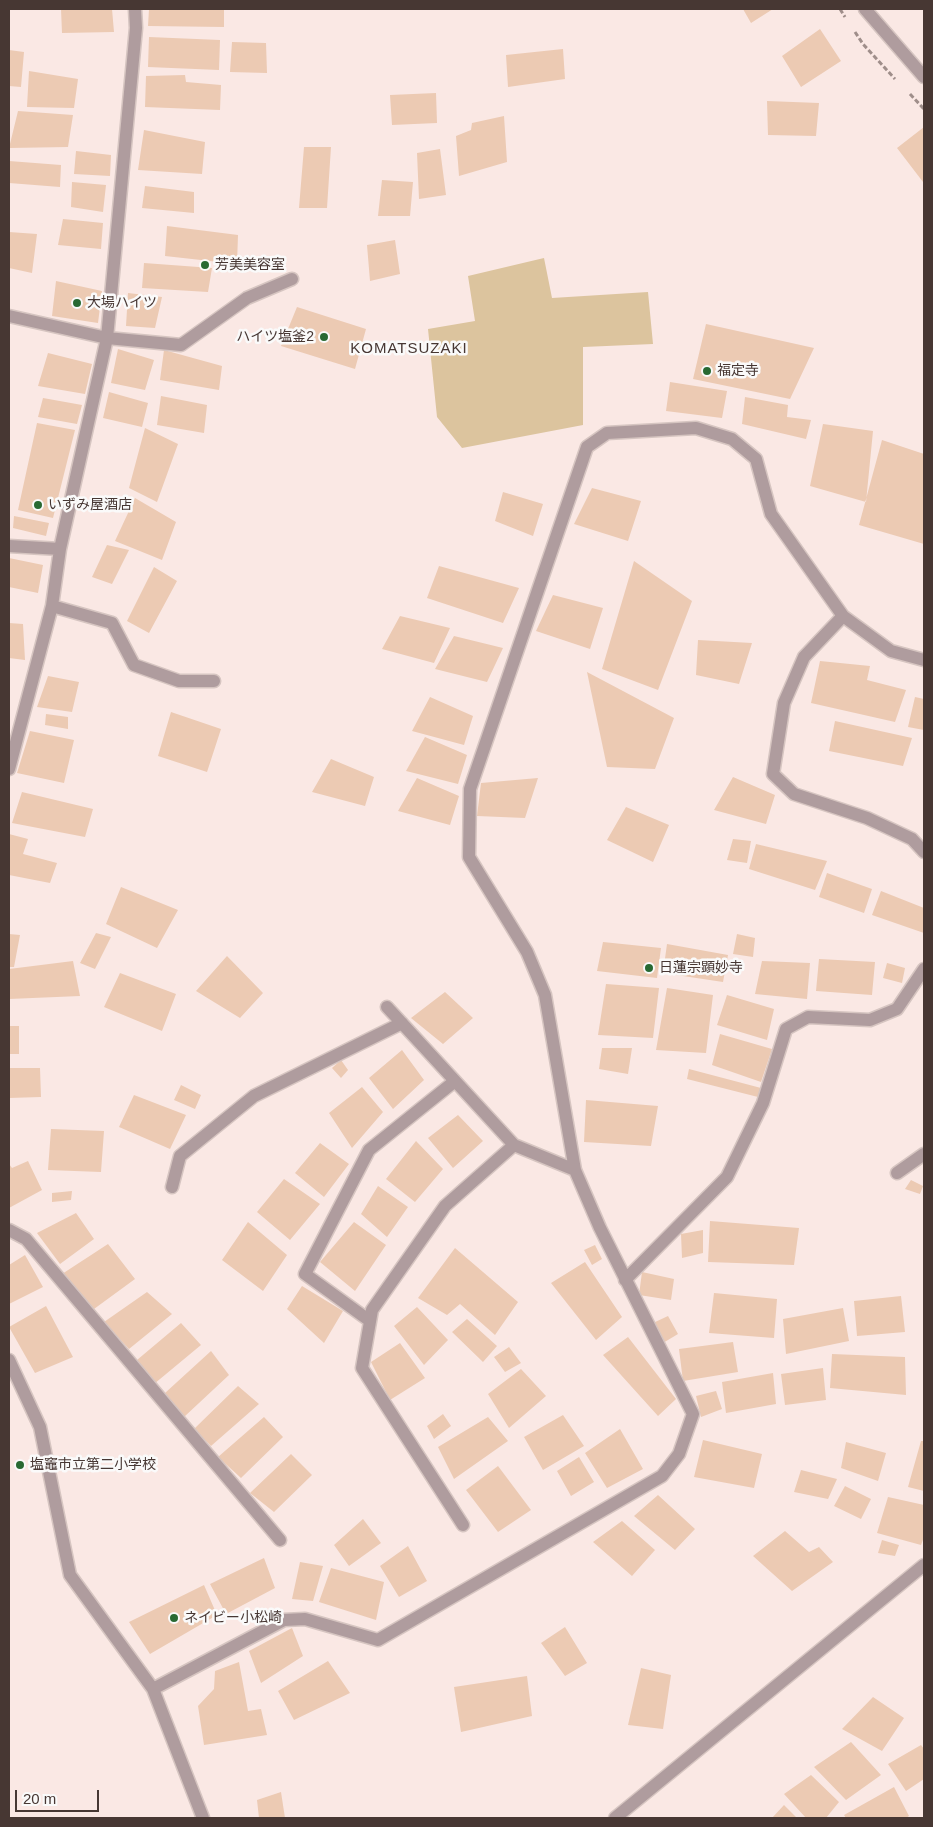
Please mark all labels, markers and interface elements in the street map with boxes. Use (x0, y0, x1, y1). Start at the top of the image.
place label: 芳美美容室 (215, 257, 285, 273)
marker: 芳美美容室 (199, 259, 211, 271)
place label: 大場ハイツ (87, 295, 157, 311)
marker: 大場ハイツ (71, 297, 83, 309)
place label: ハイツ塩釜2 (236, 329, 314, 345)
marker: ハイツ塩釜2 (318, 331, 330, 343)
district label: KOMATSUZAKI (349, 340, 469, 358)
place label: 福定寺 (717, 363, 759, 379)
marker: 福定寺 (701, 365, 713, 377)
place label: いずみ屋酒店 (48, 497, 132, 513)
marker: いずみ屋酒店 (32, 499, 44, 511)
place label: 日蓮宗顕妙寺 (659, 960, 743, 976)
marker: 日蓮宗顕妙寺 (643, 962, 655, 974)
place label: 塩竈市立第二小学校 (30, 1457, 156, 1473)
marker: 塩竈市立第二小学校 (14, 1459, 26, 1471)
place label: ネイビー小松崎 (184, 1610, 282, 1626)
marker: ネイビー小松崎 (168, 1612, 180, 1624)
scale bar (18, 1780, 101, 1812)
text: 20 m (23, 1790, 56, 1807)

